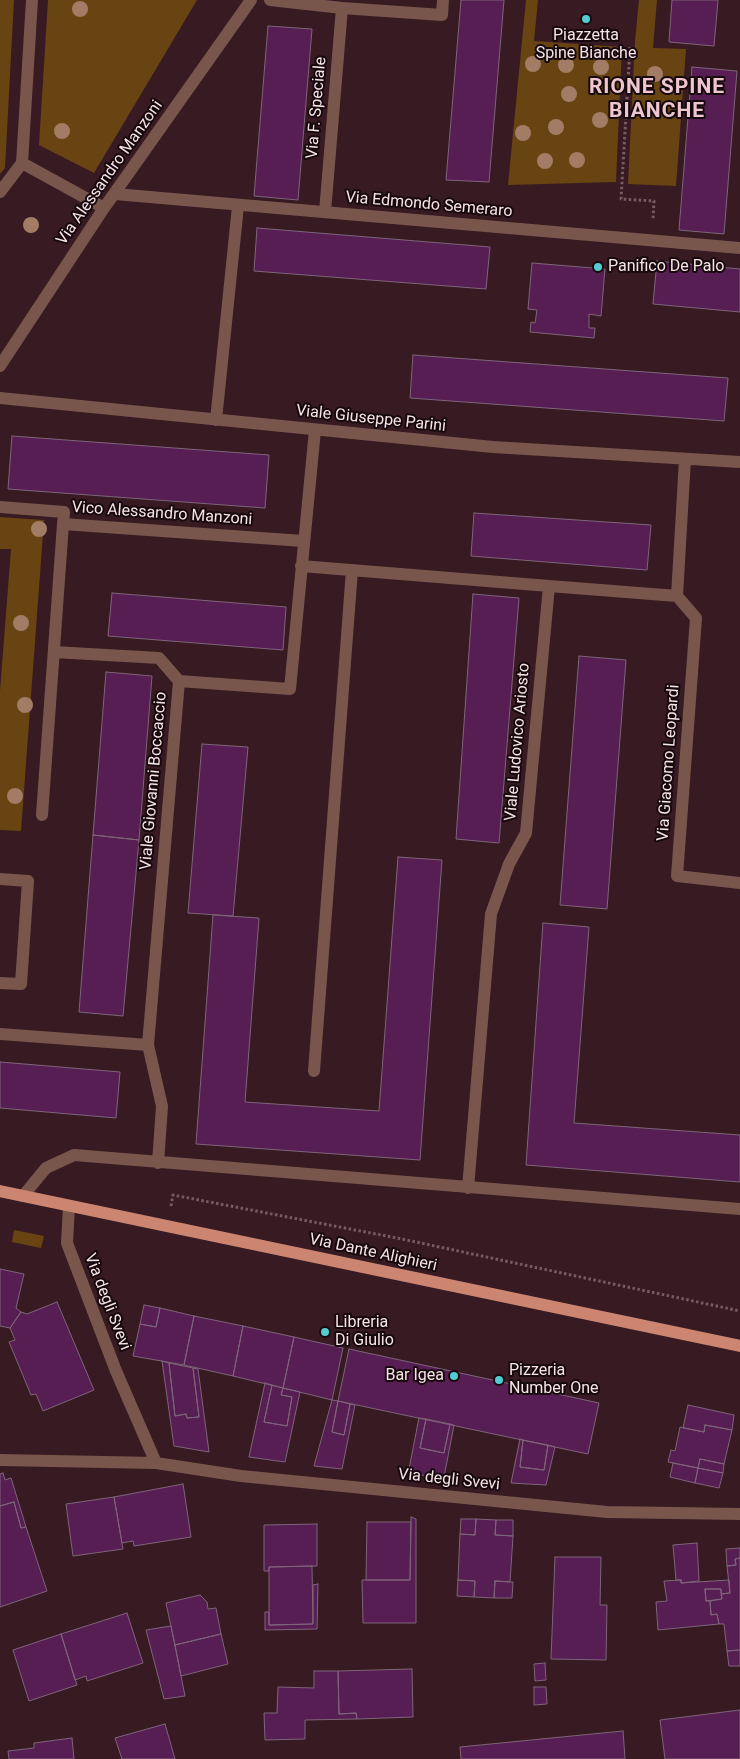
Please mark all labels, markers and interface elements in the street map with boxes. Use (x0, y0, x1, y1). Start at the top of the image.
marker: Piazzetta Spine Bianche (580, 13, 592, 25)
place label: Piazzetta Spine Bianche (536, 26, 636, 64)
street label: Via F. Speciale (303, 56, 331, 160)
district label: RIONE SPINE BIANCHE (588, 75, 726, 125)
street label: Via Alessandro Manzoni (53, 97, 167, 249)
street label: Via Edmondo Semeraro (345, 188, 513, 222)
place label: Panifico De Palo (608, 257, 724, 277)
marker: Panifico De Palo (592, 261, 604, 273)
street label: Viale Giuseppe Parini (295, 402, 447, 436)
street label: Vico Alessandro Manzoni (71, 498, 253, 530)
street label: Viale Ludovico Ariosto (502, 662, 534, 822)
street label: Via Giacomo Leopardi (654, 684, 684, 842)
street label: Viale Giovanni Boccaccio (137, 691, 171, 871)
street label: Via Dante Alighieri (307, 1230, 439, 1276)
street label: Via degli Svevi (80, 1251, 134, 1353)
place label: Libreria Di Giulio (335, 1313, 394, 1351)
marker: Libreria Di Giulio (319, 1326, 331, 1338)
place label: Pizzeria Number One (509, 1361, 598, 1399)
place label: Bar Igea (385, 1366, 444, 1386)
marker: Bar Igea (448, 1370, 460, 1382)
marker: Pizzeria Number One (493, 1374, 505, 1386)
street label: Via degli Svevi (397, 1465, 501, 1495)

